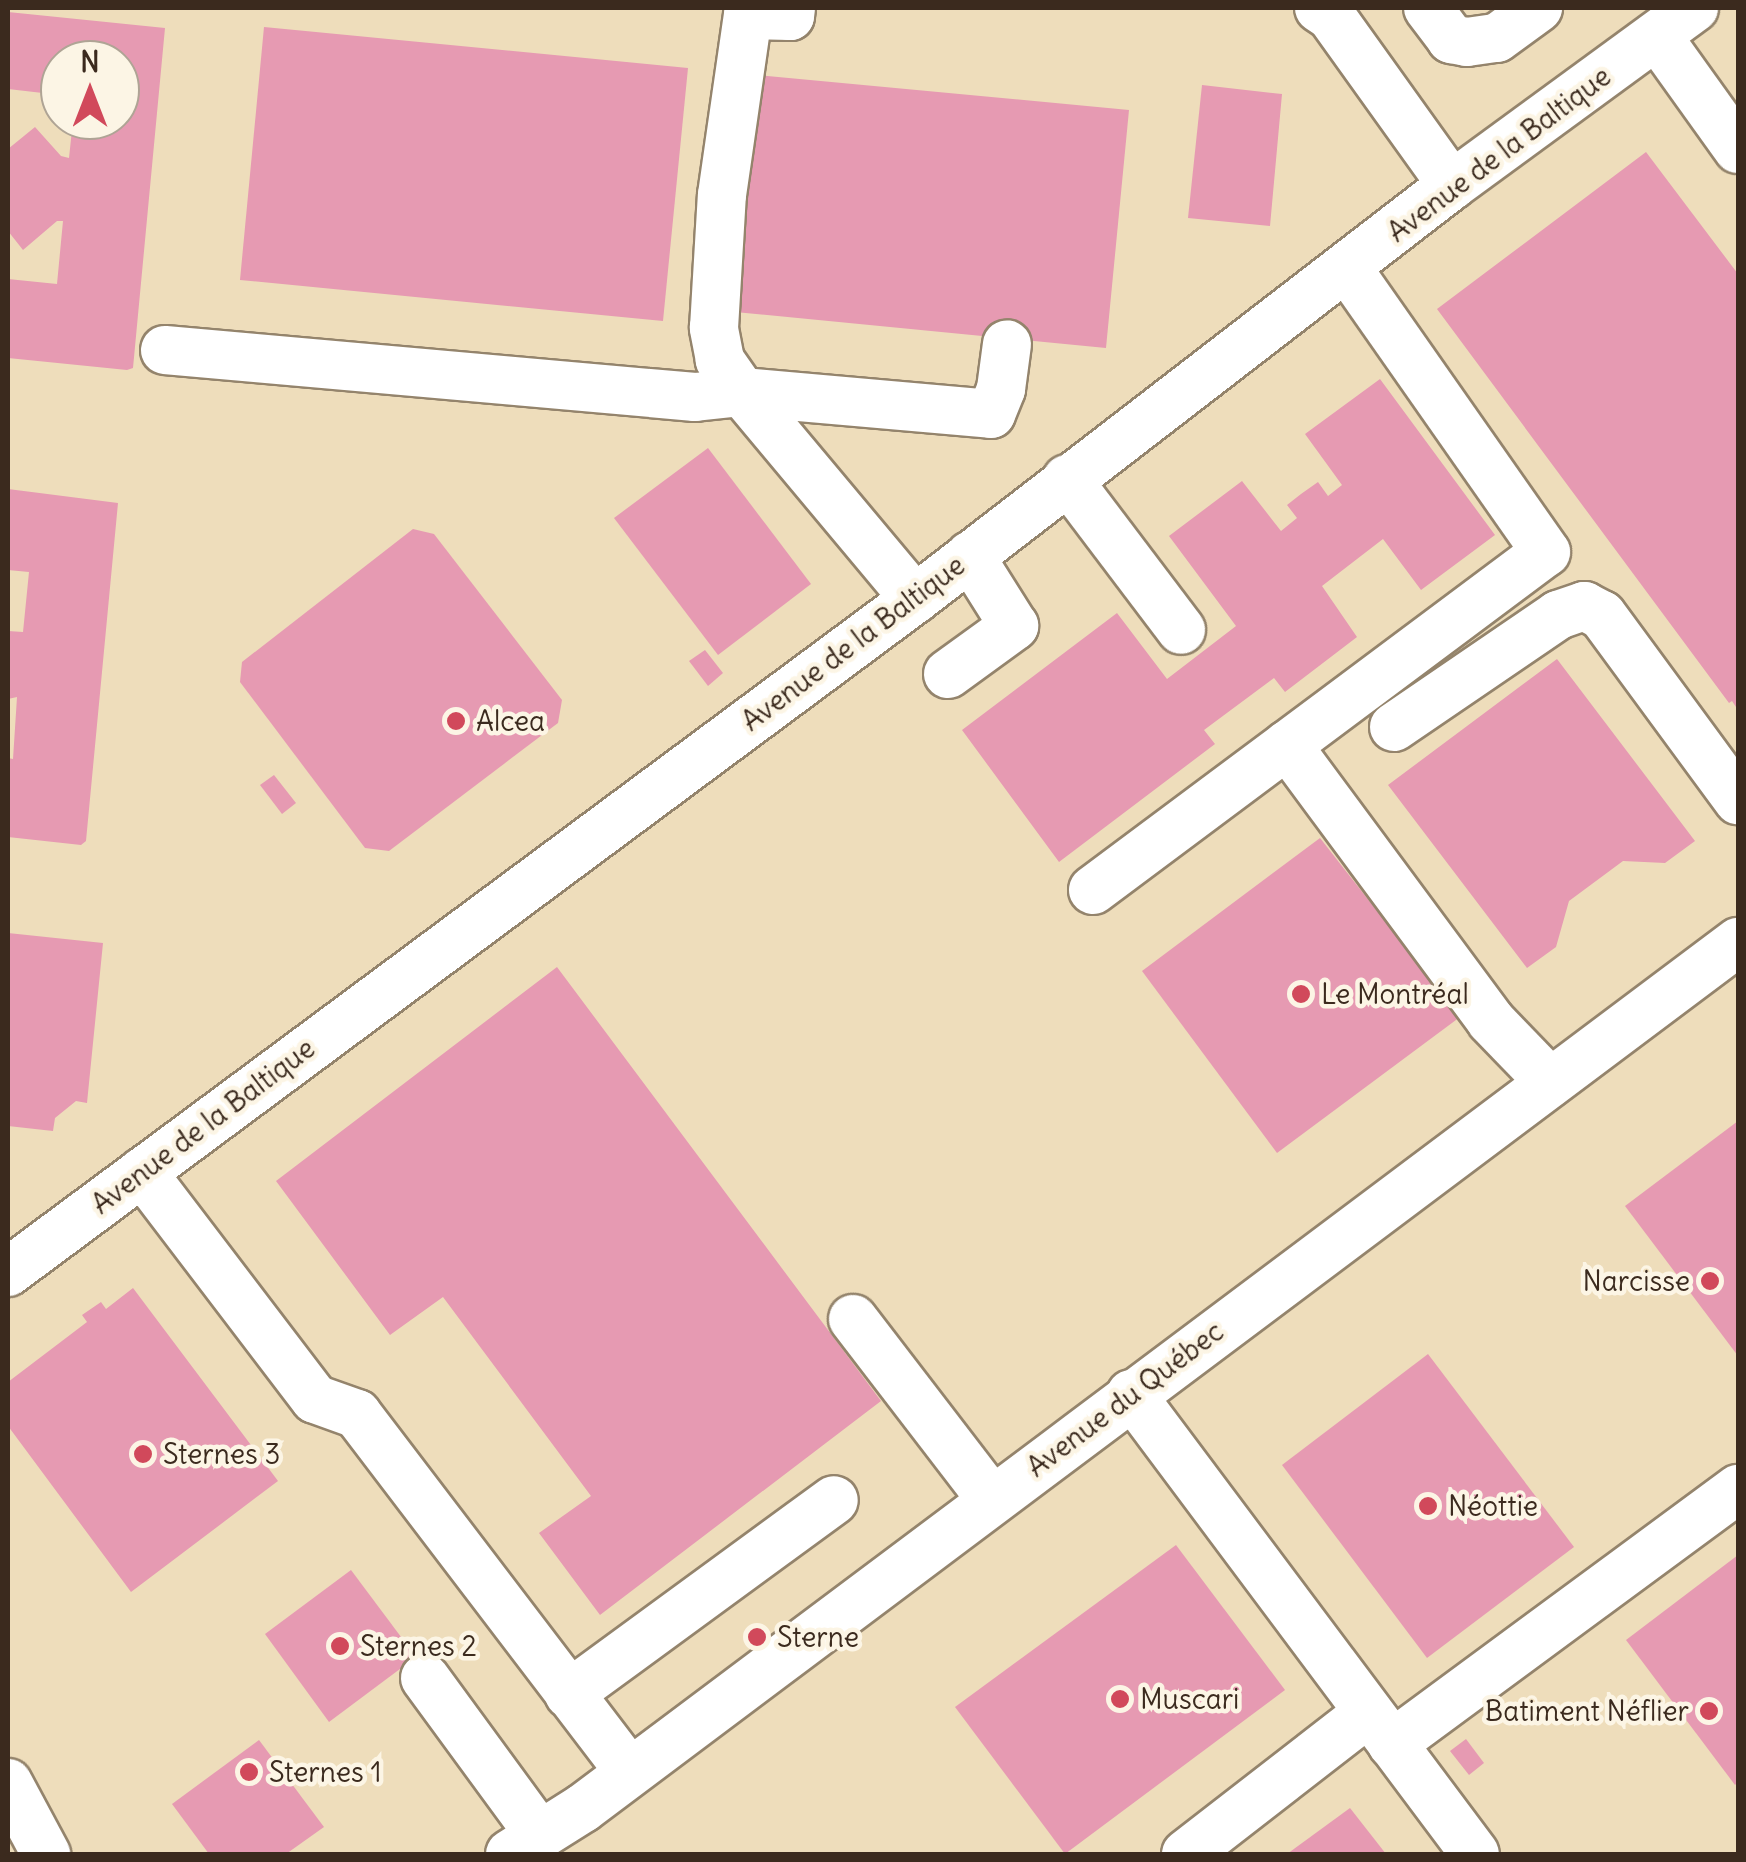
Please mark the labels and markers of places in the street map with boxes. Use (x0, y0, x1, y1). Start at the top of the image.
place label: Alcea (476, 704, 545, 738)
marker: Alcea (445, 710, 467, 732)
place label: Le Montréal (1321, 977, 1469, 1011)
marker: Le Montréal (1290, 983, 1312, 1005)
place label: Narcisse (1583, 1264, 1690, 1298)
marker: Narcisse (1699, 1270, 1721, 1292)
place label: Sternes 3 (163, 1437, 280, 1471)
marker: Sternes 3 (132, 1443, 154, 1465)
place label: Néottie (1448, 1489, 1538, 1523)
marker: Néottie (1417, 1495, 1439, 1517)
place label: Sterne (777, 1620, 859, 1654)
marker: Sterne (746, 1626, 768, 1648)
place label: Sternes 2 (360, 1629, 477, 1663)
marker: Sternes 2 (329, 1635, 351, 1657)
place label: Muscari (1140, 1682, 1239, 1716)
marker: Muscari (1109, 1688, 1131, 1710)
place label: Batiment Néflier (1485, 1694, 1689, 1728)
marker: Batiment Néflier (1698, 1700, 1720, 1722)
place label: Sternes 1 (269, 1755, 382, 1789)
marker: Sternes 1 (238, 1761, 260, 1783)

